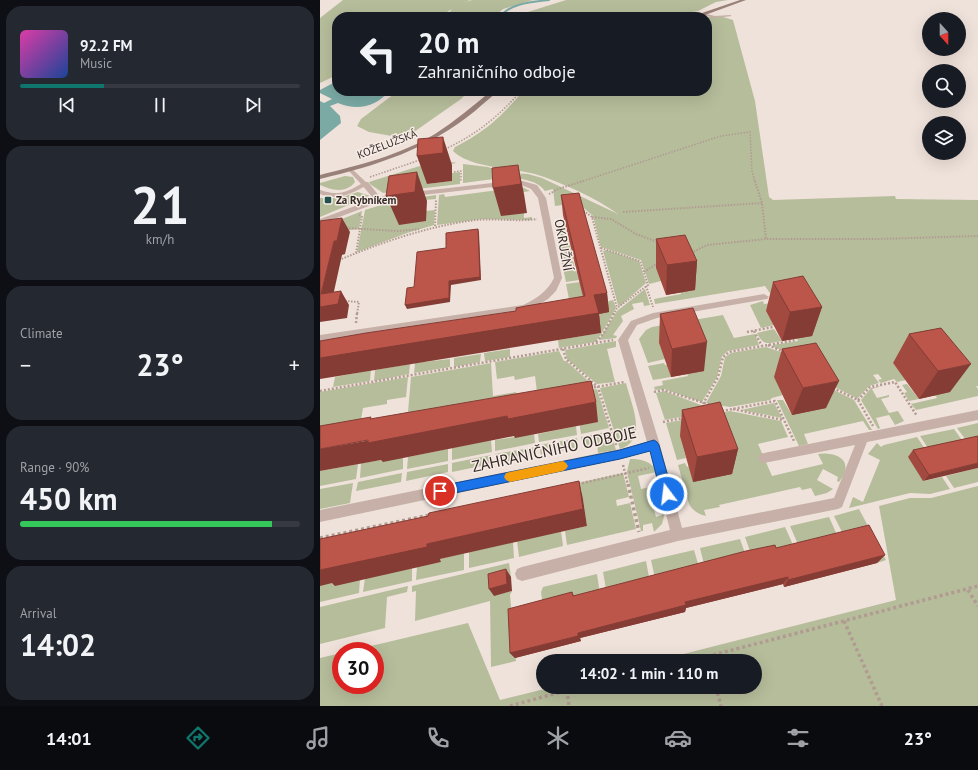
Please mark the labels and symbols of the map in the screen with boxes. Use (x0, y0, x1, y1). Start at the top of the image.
north arrow (922, 12, 966, 56)
street label: KOŽELUŽSKÁ (355, 126, 419, 162)
place label: Za Rybníkem (336, 193, 396, 207)
marker: Za Rybníkem (323, 195, 333, 205)
street label: OKRUŽNÍ (551, 218, 576, 273)
street label: ZAHRANIČNÍHO ODBOJE (470, 422, 638, 476)
position arrow (646, 473, 688, 515)
pin (423, 474, 457, 508)
speed limit sign: 30 (332, 642, 384, 694)

